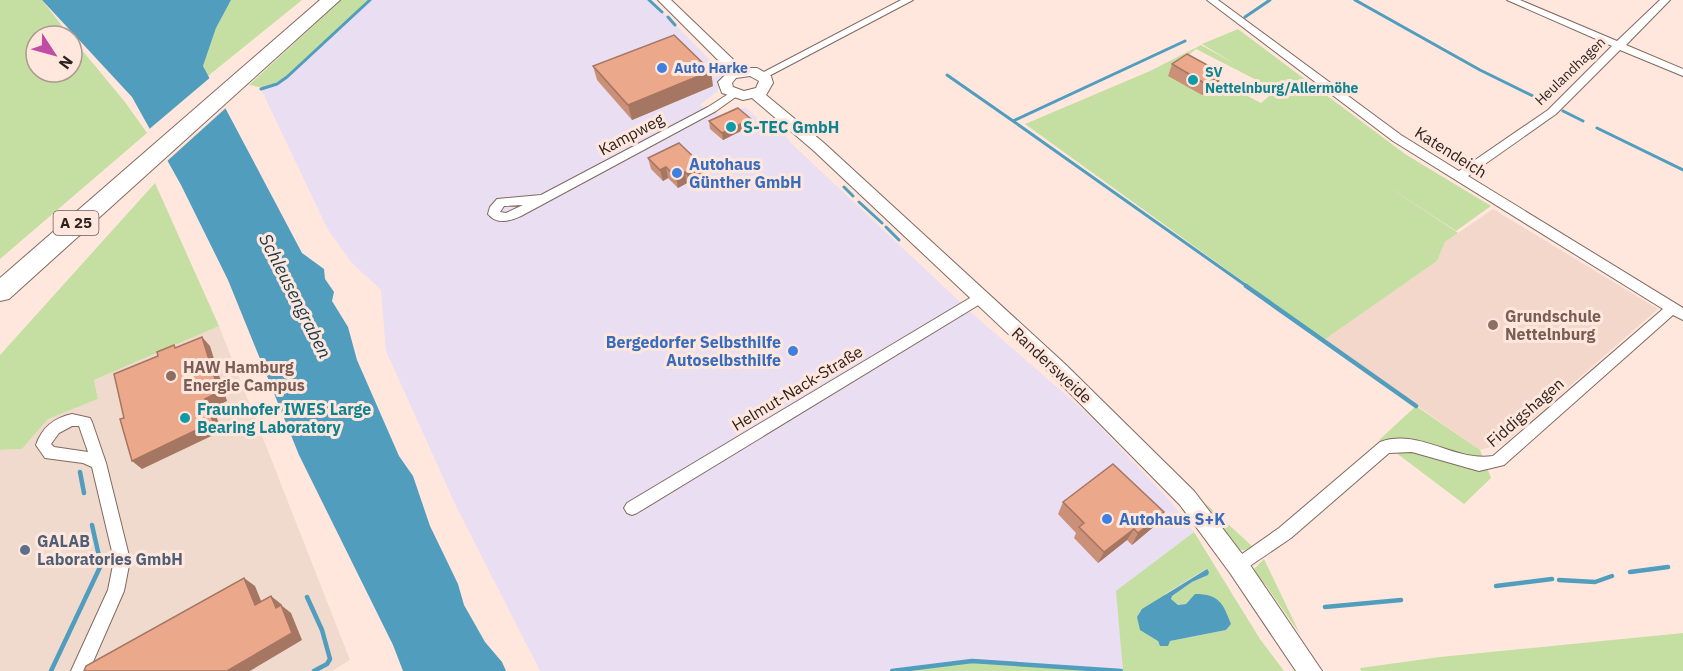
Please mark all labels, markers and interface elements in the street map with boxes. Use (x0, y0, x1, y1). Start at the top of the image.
north arrow (24, 24, 84, 84)
street label: Heulandhagen (1531, 33, 1609, 109)
text: N (55, 52, 78, 73)
place label: Auto Harke (674, 59, 748, 77)
marker: Auto Harke (655, 61, 669, 75)
place label: SV Nettelnburg/Allermöhe (1205, 63, 1358, 97)
marker: SV Nettelnburg/Allermöhe (1186, 73, 1200, 87)
street label: Kampweg (595, 108, 668, 160)
place label: S-TEC GmbH (743, 117, 839, 137)
marker: S-TEC GmbH (724, 120, 738, 134)
street label: Katendeich (1411, 122, 1491, 182)
place label: Autohaus Günther GmbH (689, 154, 802, 192)
marker: Autohaus Günther GmbH (670, 166, 684, 180)
road number: A 25 (54, 211, 98, 235)
water label: Schleusengraben (254, 230, 337, 362)
place label: Grundschule Nettelnburg (1505, 306, 1601, 344)
marker: Grundschule Nettelnburg (1486, 318, 1500, 332)
street label: Randersweide (1008, 323, 1096, 407)
place label: Bergedorfer Selbsthilfe Autoselbsthilfe (606, 332, 781, 370)
street label: Helmut-Nack-Straße (728, 341, 866, 435)
marker: Bergedorfer Selbsthilfe Autoselbsthilfe (786, 344, 800, 358)
place label: HAW Hamburg Energie Campus (183, 357, 305, 395)
marker: HAW Hamburg Energie Campus (164, 369, 178, 383)
street label: Fiddigshagen (1482, 373, 1568, 451)
place label: Fraunhofer IWES Large Bearing Laboratory (197, 399, 371, 437)
marker: Fraunhofer IWES Large Bearing Laboratory (178, 411, 192, 425)
place label: Autohaus S+K (1119, 509, 1225, 529)
marker: Autohaus S+K (1100, 512, 1114, 526)
place label: GALAB Laboratories GmbH (37, 531, 183, 569)
marker: GALAB Laboratories GmbH (18, 543, 32, 557)

